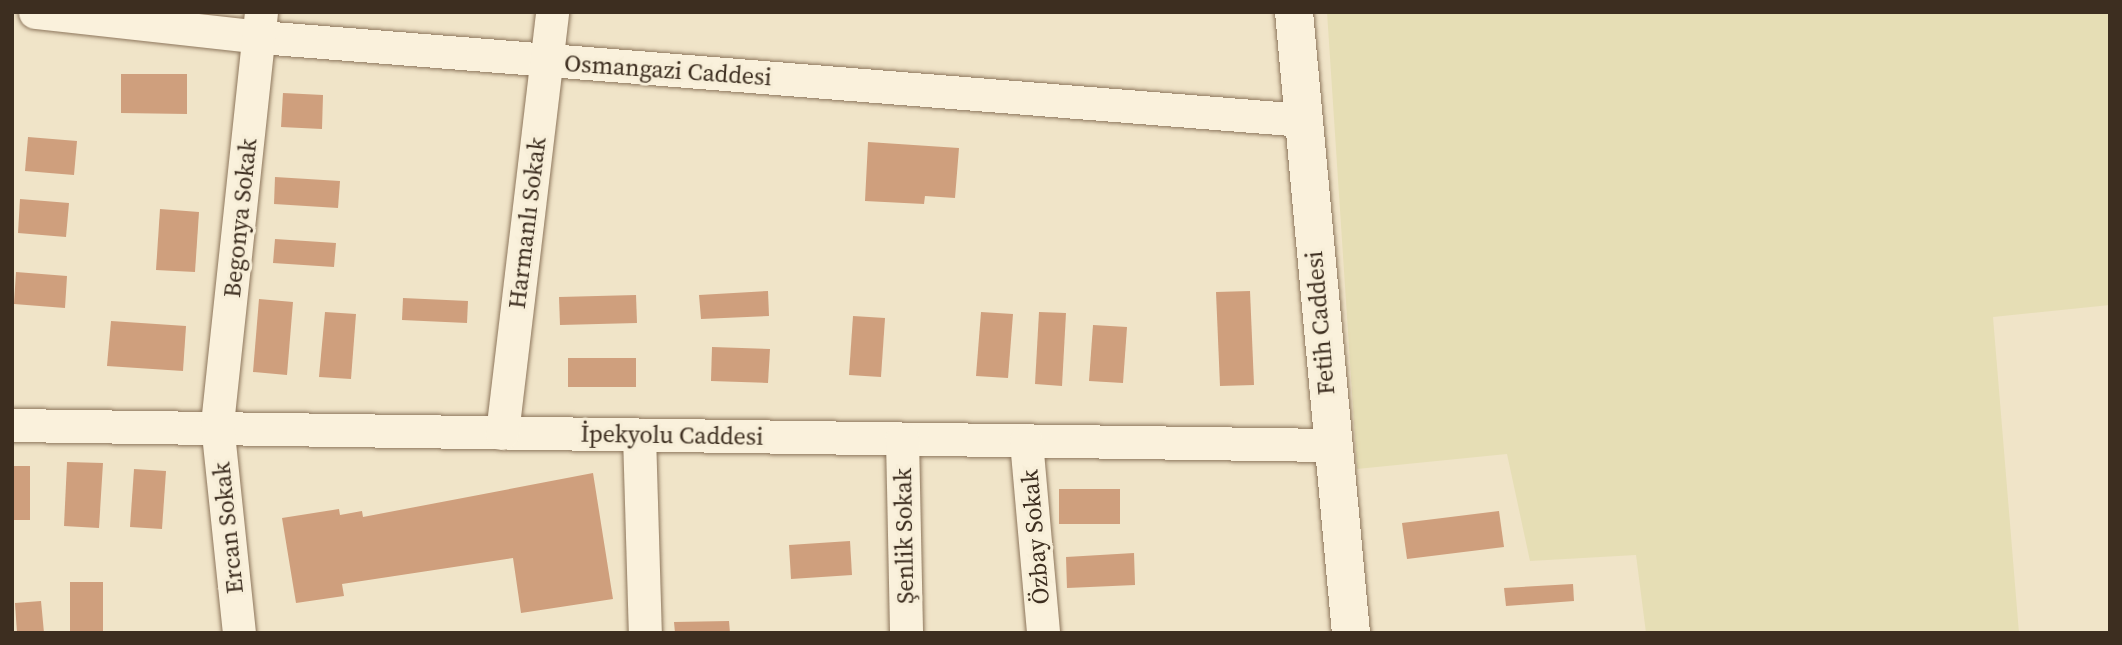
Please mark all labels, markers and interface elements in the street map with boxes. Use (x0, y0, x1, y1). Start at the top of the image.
street label: Osmangazi Caddesi (563, 48, 773, 92)
street label: Harmanlı Sokak (502, 136, 552, 310)
street label: Begonya Sokak (217, 137, 263, 299)
street label: Fetih Caddesi (1299, 250, 1341, 396)
street label: İpekyolu Caddesi (580, 419, 764, 451)
street label: Ercan Sokak (207, 461, 249, 595)
street label: Şenlik Sokak (888, 468, 920, 604)
street label: Özbay Sokak (1015, 468, 1055, 606)

